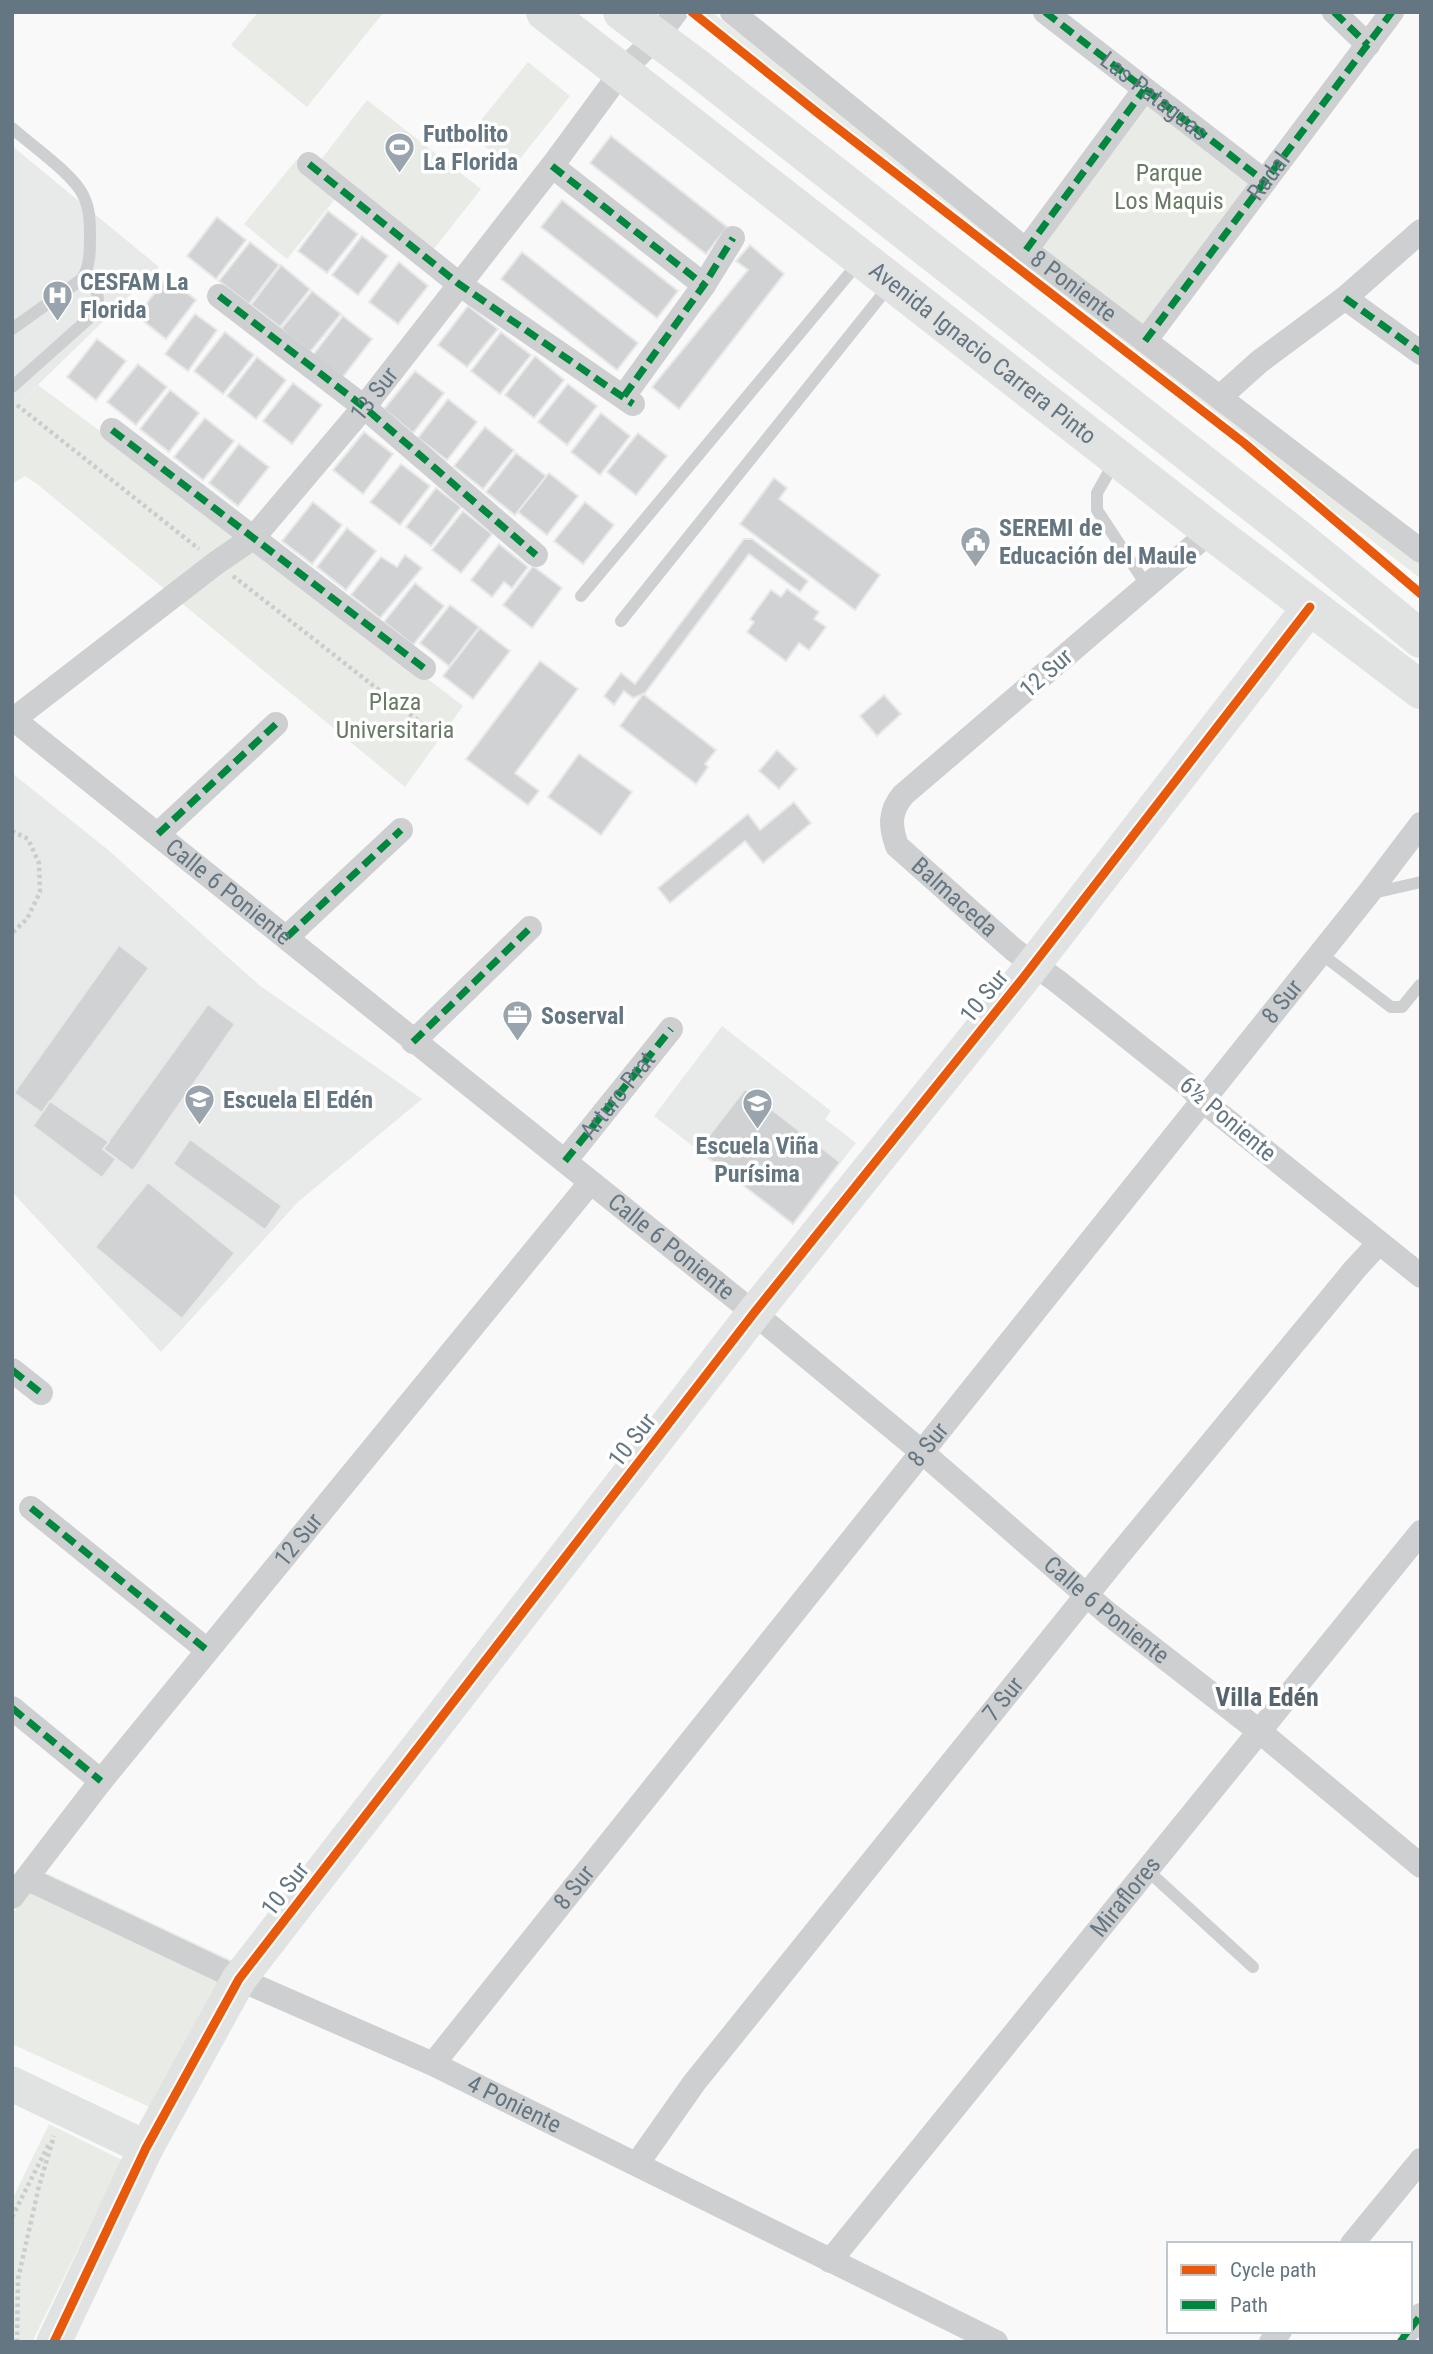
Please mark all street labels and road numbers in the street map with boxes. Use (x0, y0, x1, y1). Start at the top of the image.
street label: Las Pataguas (1095, 46, 1214, 147)
street label: Radal (1242, 147, 1296, 206)
street label: 8 Poniente (1025, 244, 1122, 328)
street label: Avenida Ignacio Carrera Pinto (864, 256, 1102, 450)
street label: 13 Sur (344, 362, 404, 427)
street label: 12 Sur (1014, 643, 1078, 703)
street label: Calle 6 Poniente (160, 833, 298, 951)
street label: Balmaceda (906, 852, 1003, 943)
street label: 10 Sur (954, 964, 1014, 1028)
street label: 8 Sur (1256, 974, 1308, 1029)
street label: Arturo Prat (574, 1046, 661, 1145)
street label: 6½ Poniente (1174, 1071, 1282, 1167)
street label: Calle 6 Poniente (602, 1188, 740, 1306)
street label: 10 Sur (602, 1408, 662, 1472)
street label: 8 Sur (902, 1417, 954, 1472)
street label: 12 Sur (268, 1507, 328, 1572)
street label: Calle 6 Poniente (1038, 1550, 1175, 1670)
street label: 7 Sur (977, 1671, 1029, 1727)
street label: Miraflores (1084, 1851, 1166, 1943)
street label: 10 Sur (255, 1857, 315, 1921)
street label: 8 Sur (548, 1860, 600, 1915)
street label: 4 Poniente (463, 2069, 566, 2139)

